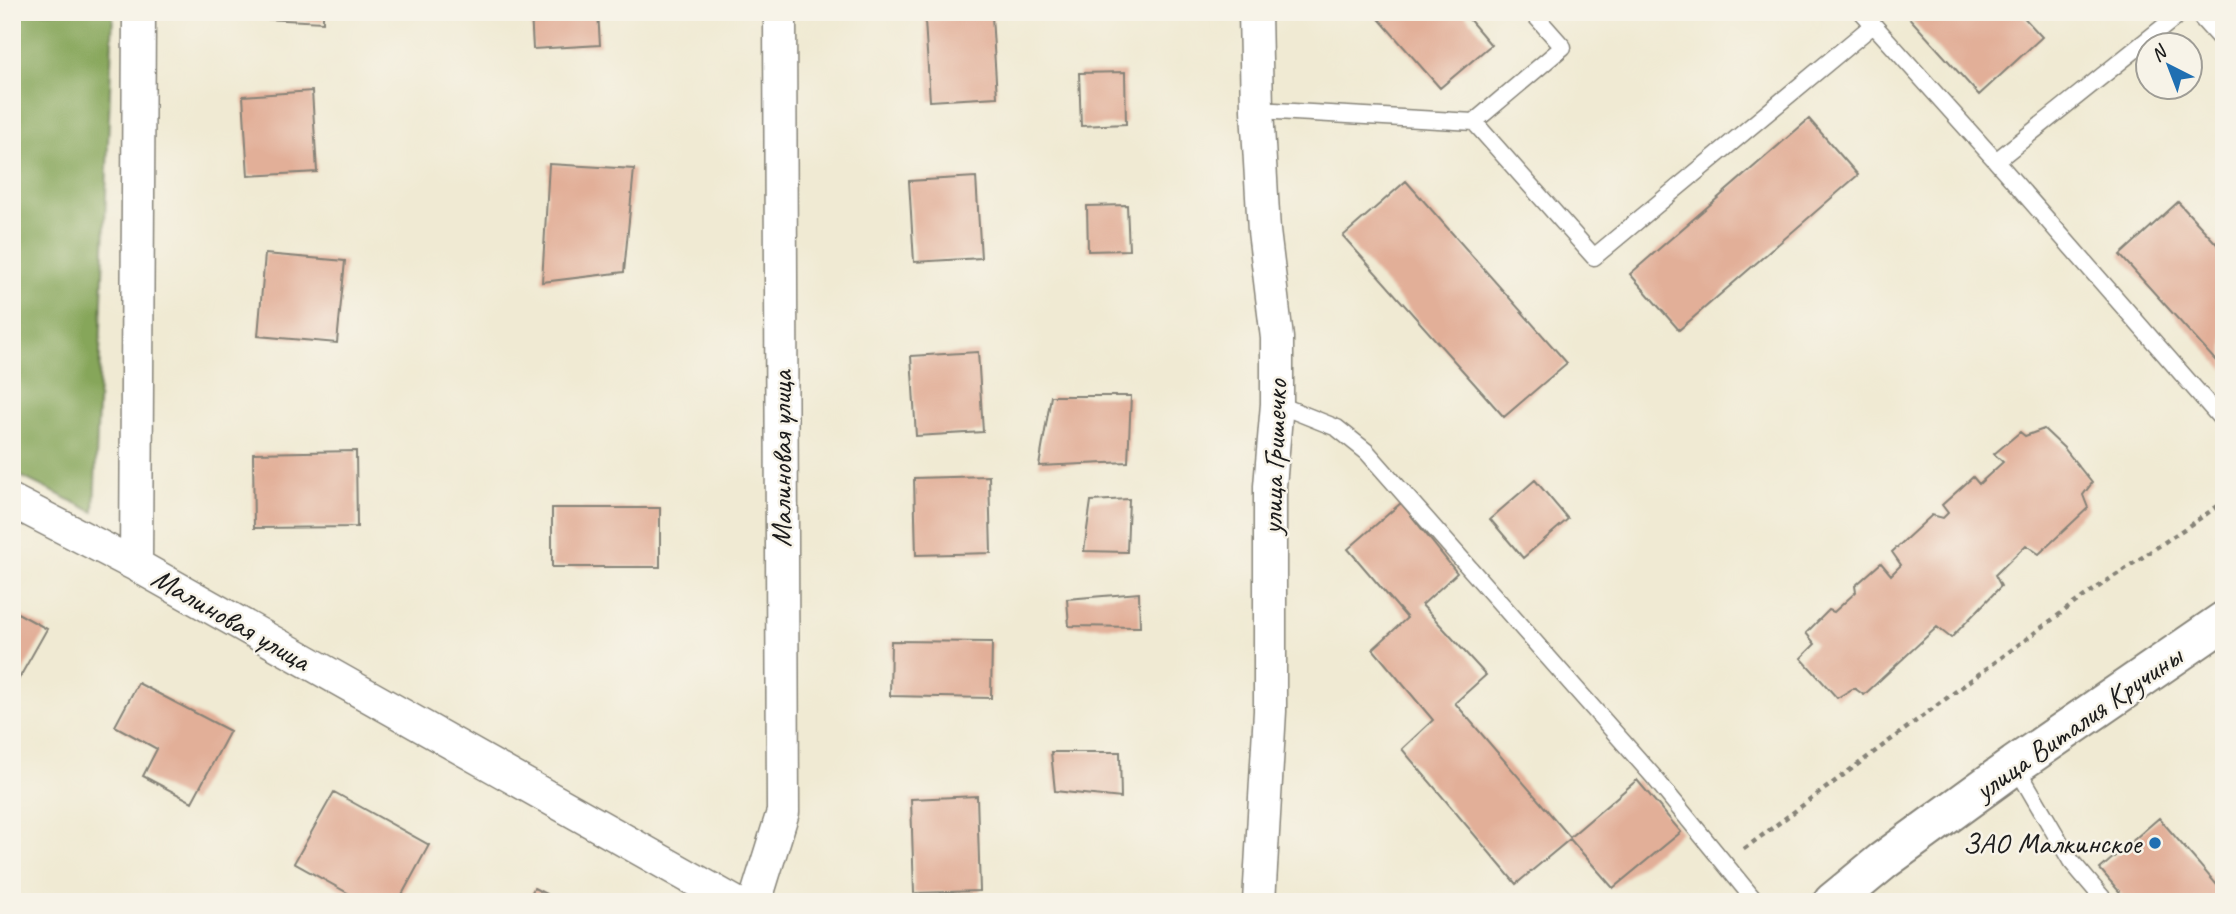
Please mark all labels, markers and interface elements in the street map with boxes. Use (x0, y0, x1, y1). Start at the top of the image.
north arrow (2134, 32, 2204, 102)
text: N (2146, 39, 2173, 67)
street label: Малиновая улица (762, 369, 800, 547)
street label: улица Гришечко (1252, 377, 1296, 537)
street label: Малиновая улица (145, 558, 319, 681)
street label: улица Виталия Кручины (1965, 636, 2191, 810)
place label: ЗАО Малкинское (1963, 824, 2143, 862)
marker: ЗАО Малкинское (2147, 835, 2163, 851)

